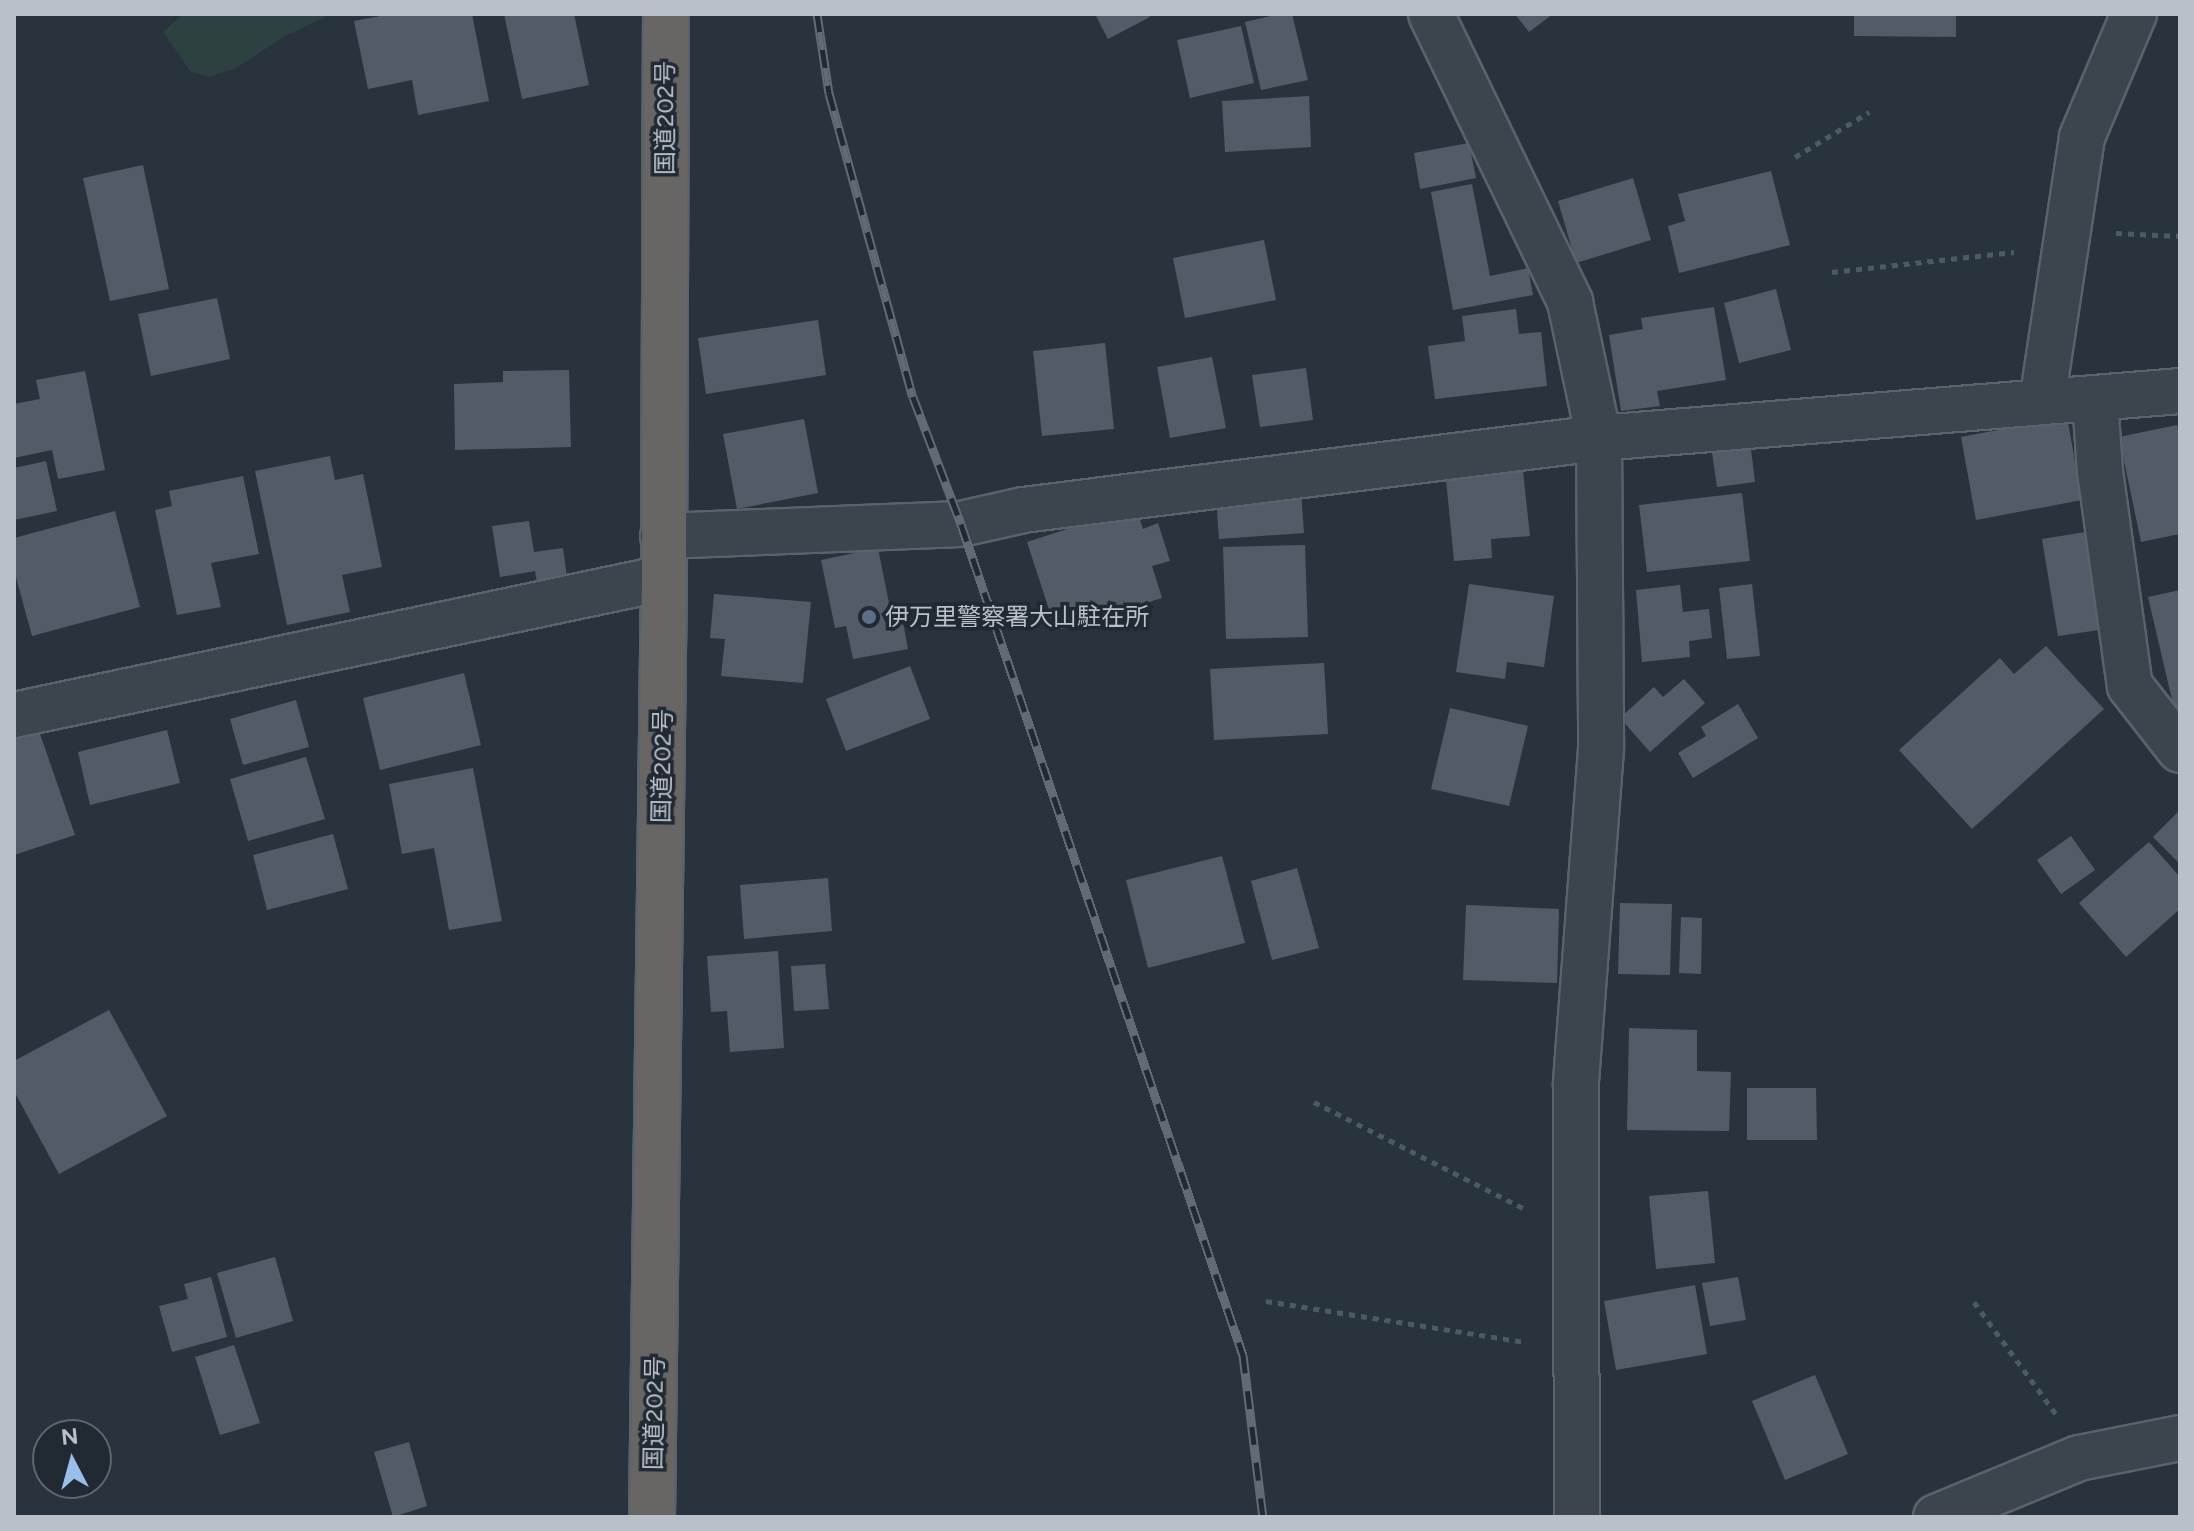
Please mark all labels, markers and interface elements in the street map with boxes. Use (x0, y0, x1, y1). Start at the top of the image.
street label: 国道202号 (651, 61, 679, 175)
place label: 伊万里警察署大山駐在所 (885, 603, 1149, 631)
marker: 伊万里警察署大山駐在所 (860, 608, 878, 626)
street label: 国道202号 (647, 709, 677, 823)
street label: 国道202号 (639, 1356, 669, 1470)
north arrow (32, 1419, 112, 1499)
text: N (60, 1422, 80, 1451)

